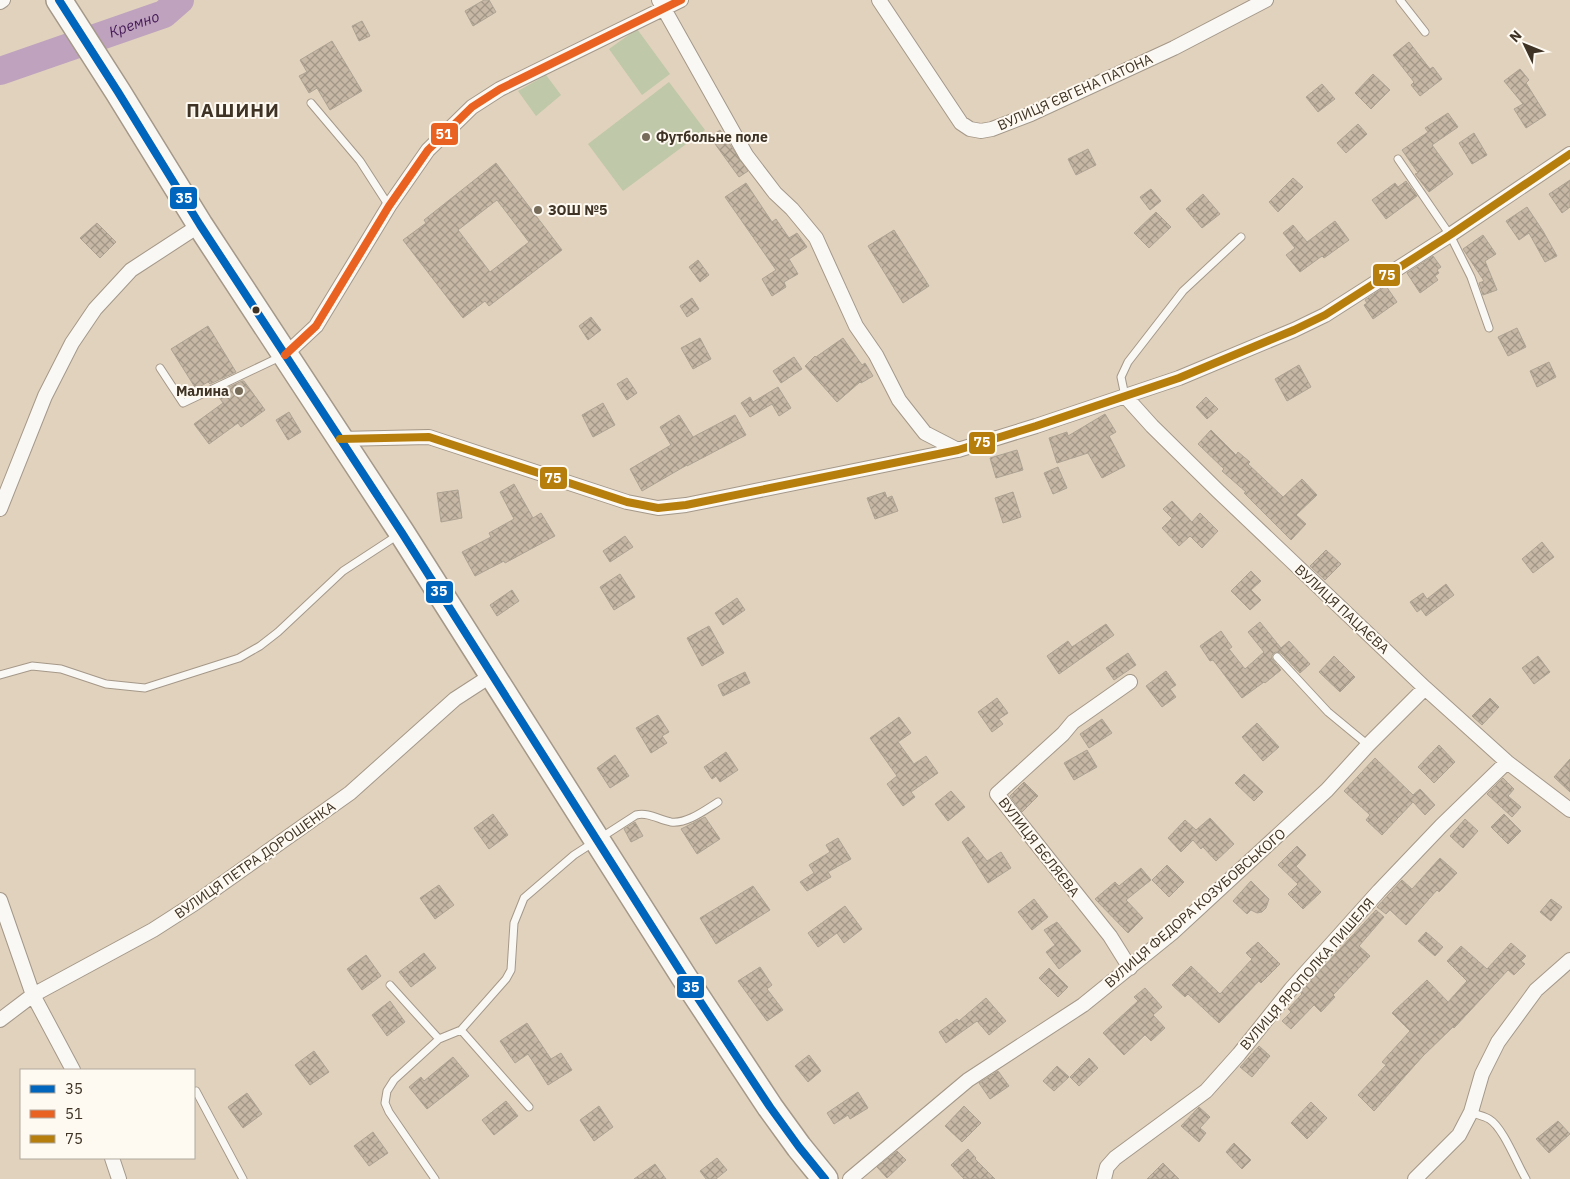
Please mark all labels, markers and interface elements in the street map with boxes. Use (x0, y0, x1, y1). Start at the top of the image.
water label: Кремно (106, 6, 162, 41)
north arrow (1500, 20, 1550, 70)
text: N (1505, 26, 1526, 46)
street label: ВУЛИЦЯ ЄВГЕНА ПАТОНА (995, 50, 1155, 134)
district label: ПАШИНИ (186, 98, 280, 122)
line badge: 51 (430, 122, 459, 146)
text: 51 (436, 125, 453, 143)
place label: Футбольне поле (656, 128, 768, 146)
marker: Футбольне поле (640, 131, 652, 143)
line badge: 35 (169, 186, 198, 210)
text: 35 (176, 189, 192, 207)
place label: ЗОШ №5 (548, 201, 607, 219)
marker: ЗОШ №5 (532, 204, 544, 216)
line badge: 75 (1372, 263, 1401, 287)
text: 75 (1379, 266, 1395, 284)
unlabelled marker (251, 305, 261, 315)
place label: Малина (176, 382, 229, 400)
marker: Малина (233, 385, 245, 397)
line badge: 75 (968, 431, 996, 455)
text: 75 (974, 433, 990, 451)
line badge: 75 (539, 466, 568, 490)
text: 75 (545, 469, 561, 487)
street label: ВУЛИЦЯ ПАЦАЄВА (1291, 560, 1393, 658)
line badge: 35 (425, 580, 454, 604)
text: 35 (431, 582, 447, 600)
street label: ВУЛИЦЯ БЄЛЯЄВА (994, 794, 1084, 900)
street label: ВУЛИЦЯ ПЕТРА ДОРОШЕНКА (171, 797, 339, 923)
street label: ВУЛИЦЯ ФЕДОРА КОЗУБОВСЬКОГО (1101, 824, 1289, 992)
street label: ВУЛИЦЯ ЯРОПОЛКА ПИШЕЛЯ (1236, 894, 1378, 1054)
line badge: 35 (676, 975, 705, 999)
text: 35 (683, 978, 699, 996)
legend (20, 1069, 195, 1159)
text: 35 (65, 1079, 83, 1098)
text: 51 (65, 1104, 83, 1123)
text: 75 (65, 1129, 83, 1148)

